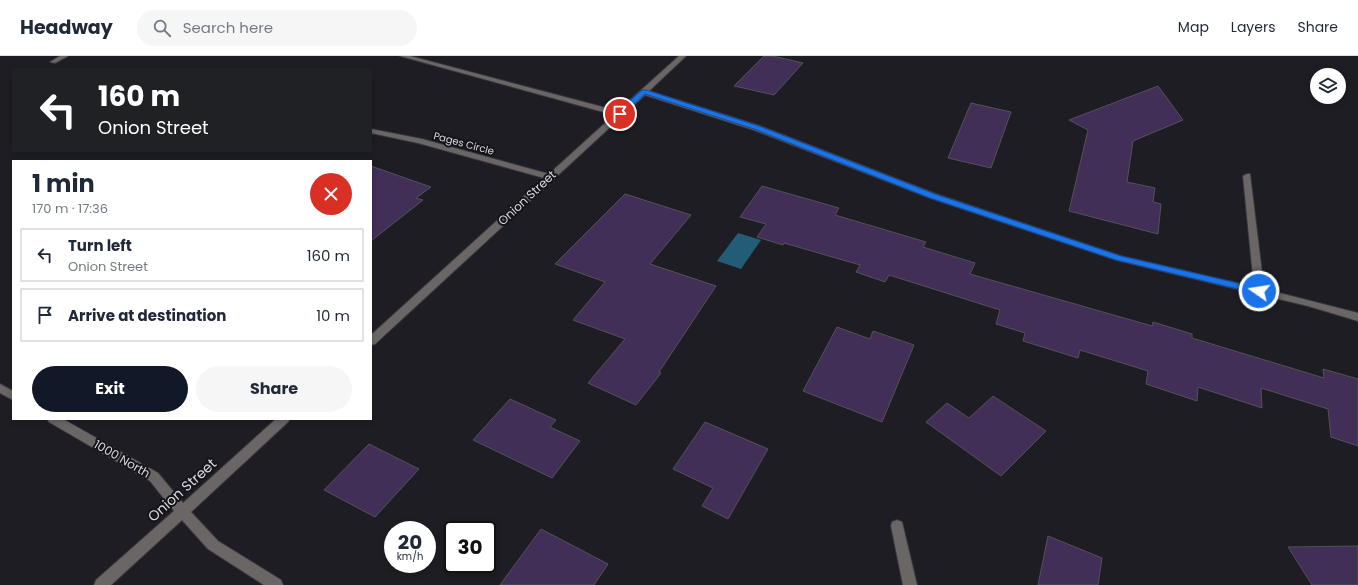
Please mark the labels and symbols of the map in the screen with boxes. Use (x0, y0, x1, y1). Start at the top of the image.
pin (603, 97, 637, 131)
street label: Pages Circle (432, 128, 496, 159)
street label: Onion Street (494, 166, 559, 229)
position arrow (1238, 270, 1280, 312)
street label: 1000 North (91, 436, 153, 482)
street label: Onion Street (143, 454, 221, 526)
speed limit sign: 30 (444, 521, 496, 573)

